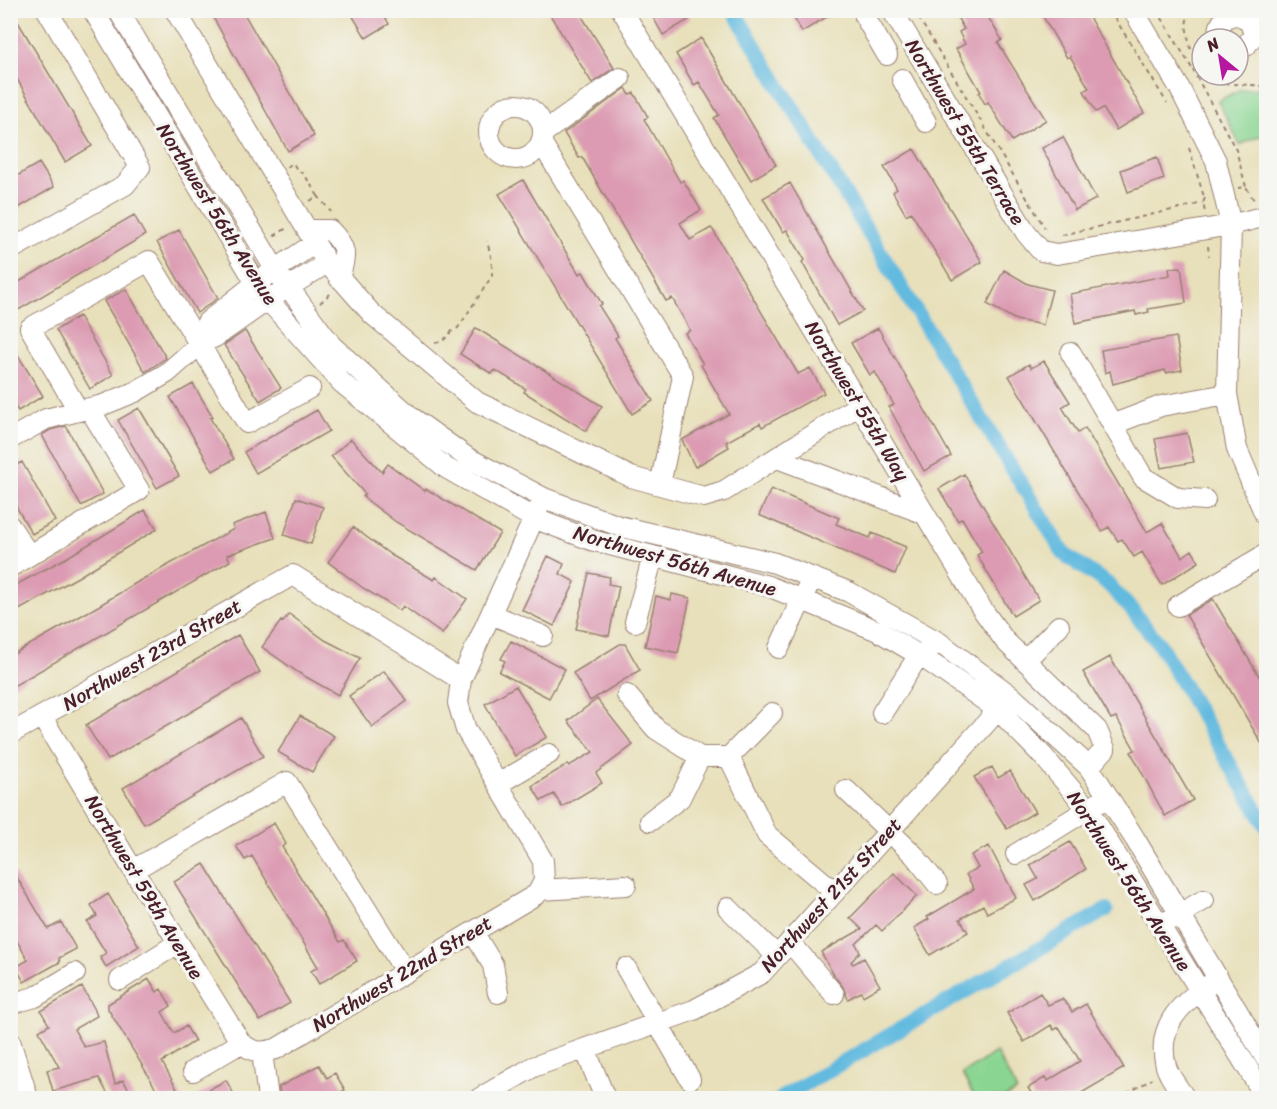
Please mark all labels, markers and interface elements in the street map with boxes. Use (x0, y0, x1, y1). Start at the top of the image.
north arrow (1190, 27, 1250, 87)
text: N (1200, 29, 1226, 60)
street label: Northwest 55th Terrace (895, 32, 1035, 232)
street label: Northwest 56th Avenue (147, 116, 288, 313)
street label: Northwest 55th Way (795, 314, 919, 489)
street label: Northwest 56th Avenue (569, 515, 781, 607)
street label: Northwest 23rd Street (56, 589, 249, 721)
street label: Northwest 56th Avenue (1057, 783, 1201, 979)
street label: Northwest 59th Avenue (75, 788, 213, 987)
street label: Northwest 21st Street (751, 809, 911, 981)
street label: Northwest 22nd Street (305, 906, 499, 1042)

